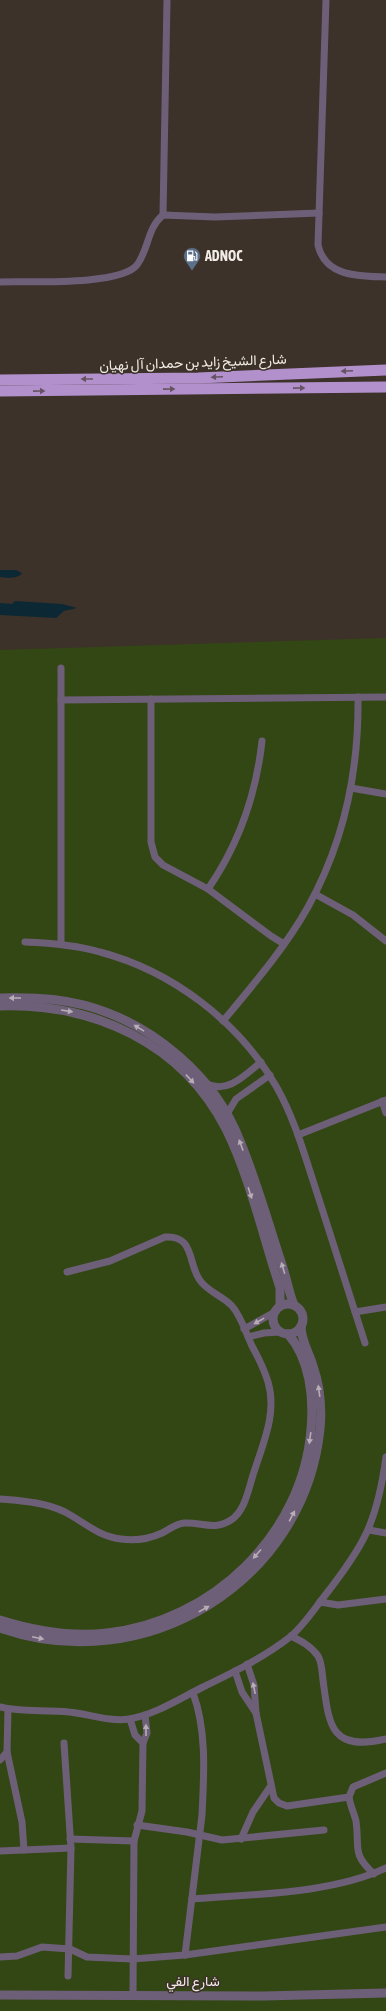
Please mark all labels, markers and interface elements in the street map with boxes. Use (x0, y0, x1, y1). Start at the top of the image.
fuel station icon: ADNOC (182, 246, 202, 271)
place label: ADNOC (204, 248, 243, 264)
street label: شارع الشيخ زايد بن حمدان آل نهيان (99, 351, 287, 376)
one-way arrow (341, 368, 353, 375)
one-way arrow (211, 374, 223, 381)
one-way arrow (80, 376, 93, 382)
one-way arrow (293, 385, 306, 391)
one-way arrow (163, 386, 176, 392)
one-way arrow (33, 387, 45, 394)
one-way arrow (9, 994, 21, 1001)
one-way arrow (61, 1008, 73, 1014)
one-way arrow (133, 1025, 145, 1032)
one-way arrow (186, 1074, 195, 1084)
one-way arrow (238, 1138, 244, 1150)
one-way arrow (247, 1188, 253, 1200)
one-way arrow (279, 1262, 285, 1274)
one-way arrow (254, 1318, 265, 1325)
one-way arrow (316, 1385, 322, 1397)
one-way arrow (307, 1432, 313, 1444)
one-way arrow (289, 1511, 296, 1522)
one-way arrow (252, 1549, 261, 1560)
one-way arrow (198, 1606, 210, 1612)
one-way arrow (31, 1635, 44, 1641)
one-way arrow (251, 1682, 257, 1694)
one-way arrow (143, 1723, 149, 1736)
street label: شارع الفي (166, 1973, 220, 1993)

